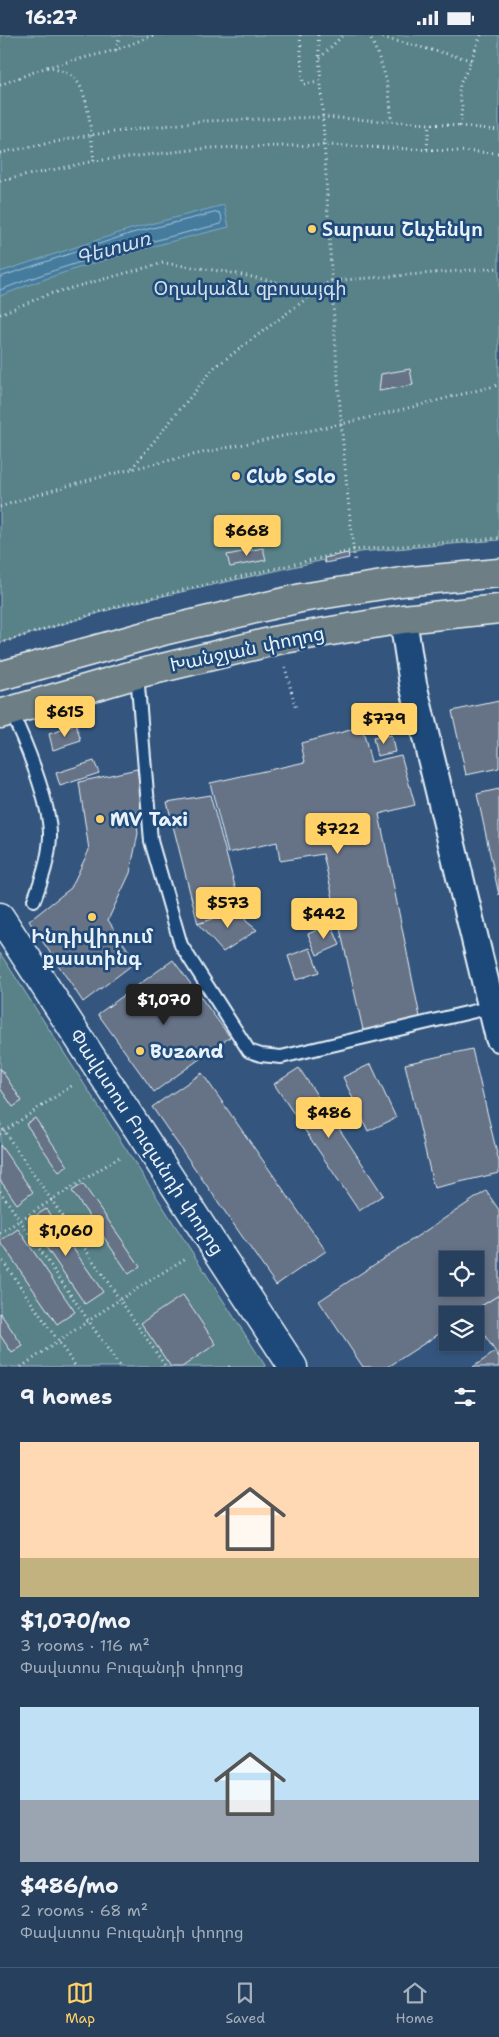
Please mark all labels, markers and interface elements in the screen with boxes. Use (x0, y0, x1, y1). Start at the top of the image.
text: 16:27 (25, 5, 77, 30)
place label: Տարաս Շևչենկո (322, 217, 483, 242)
marker: Տարաս Շևչենկո (306, 223, 318, 235)
water label: Գետառ (73, 225, 154, 271)
park label: Օղակաձև զբոսայգի (153, 276, 347, 301)
place label: Club Solo (246, 464, 336, 489)
marker: Club Solo (230, 470, 242, 482)
pin: $668 (217, 515, 277, 557)
text: $668 (225, 520, 269, 541)
street label: Խանջյան փողոց (167, 620, 327, 678)
pin: $615 (35, 695, 95, 738)
text: $615 (46, 701, 84, 722)
pin: $779 (354, 703, 414, 745)
text: $779 (362, 708, 406, 729)
place label: MV Taxi (110, 807, 188, 832)
marker: MV Taxi (94, 813, 106, 825)
pin: $722 (308, 813, 368, 855)
text: $722 (316, 818, 360, 839)
pin: $573 (198, 887, 258, 929)
text: $573 (207, 892, 249, 913)
pin: $442 (294, 897, 354, 940)
text: $442 (302, 903, 346, 924)
marker: Ինդիվիդում քաստինգ (86, 911, 98, 923)
place label: Ինդիվիդում քաստինգ (31, 924, 154, 971)
pin: $1,070 (123, 983, 205, 1026)
text: $1,070 (137, 989, 191, 1010)
street label: Փավստոս Բուզանդի փողոց (64, 1024, 230, 1260)
place label: Buzand (150, 1039, 224, 1064)
marker: Buzand (134, 1045, 146, 1057)
pin: $486 (299, 1097, 359, 1139)
text: $486 (307, 1102, 351, 1123)
pin: $1,060 (25, 1215, 107, 1257)
text: $1,060 (39, 1220, 93, 1241)
map controls (439, 1251, 484, 1351)
button: locate (439, 1251, 484, 1296)
button: layers (439, 1306, 484, 1351)
text: 9 homes (20, 1383, 112, 1411)
icon: filters (451, 1383, 479, 1411)
icon: home (205, 1474, 295, 1564)
text: $1,070/mo (20, 1607, 131, 1635)
text: 3 rooms · 116 m² (20, 1635, 150, 1656)
text: Փավստոս Բուզանդի փողոց (20, 1657, 244, 1678)
icon: home (205, 1739, 295, 1829)
text: $486/mo (20, 1872, 119, 1900)
text: 2 rooms · 68 m² (20, 1900, 148, 1921)
text: Փավստոս Բուզանդի փողոց (20, 1922, 244, 1943)
tab: Map (65, 1979, 95, 2027)
tab: Saved (225, 1979, 265, 2027)
tab: Home (395, 1979, 434, 2027)

